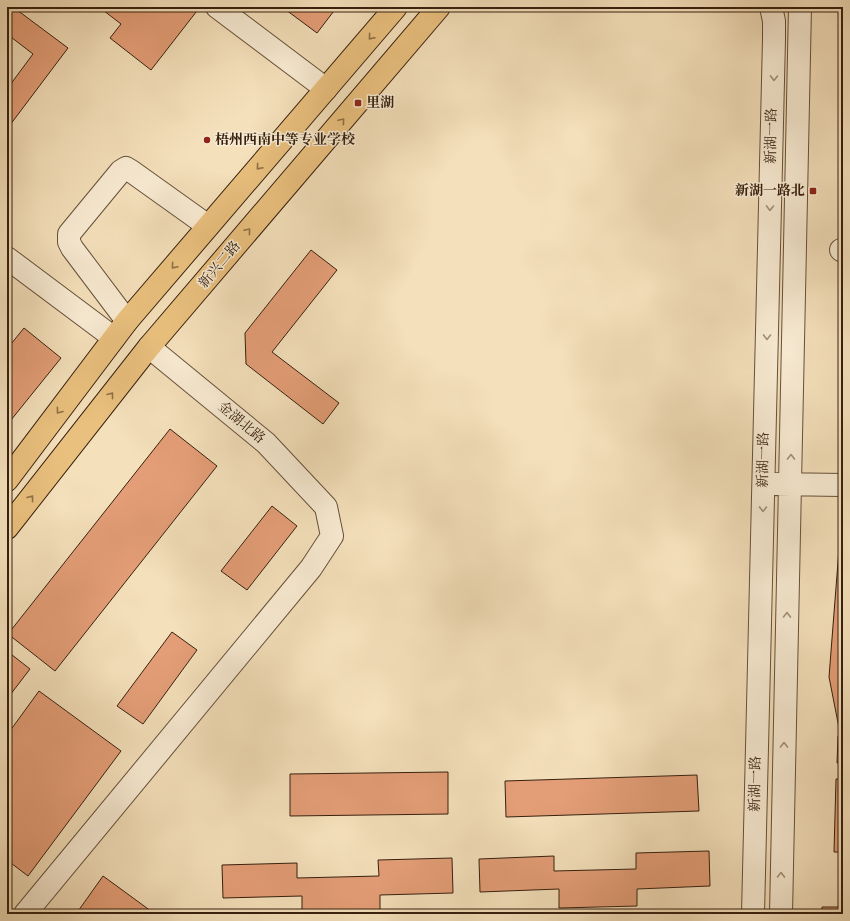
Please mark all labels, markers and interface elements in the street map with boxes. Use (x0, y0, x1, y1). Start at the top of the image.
one-way arrow (369, 32, 376, 39)
one-way arrow (769, 75, 778, 81)
place label: 里湖 (366, 94, 394, 113)
marker: 里湖 (353, 98, 363, 108)
street label: 新湖一路 (762, 108, 782, 164)
one-way arrow (337, 119, 344, 126)
place label: 梧州西南中等专业学校 (215, 131, 355, 150)
marker: 梧州西南中等专业学校 (202, 135, 212, 145)
one-way arrow (256, 162, 264, 170)
place label: 新湖一路北 (735, 182, 805, 201)
marker: 新湖一路北 (808, 186, 818, 196)
one-way arrow (766, 205, 775, 211)
one-way arrow (244, 228, 251, 236)
street label: 新兴二路 (195, 237, 245, 293)
one-way arrow (172, 261, 179, 268)
one-way arrow (763, 334, 771, 340)
one-way arrow (107, 393, 114, 400)
street label: 金湖北路 (213, 398, 269, 448)
one-way arrow (57, 407, 64, 414)
street label: 新湖一路 (754, 432, 774, 488)
one-way arrow (787, 454, 795, 460)
one-way arrow (26, 495, 33, 502)
one-way arrow (759, 506, 767, 512)
one-way arrow (783, 612, 791, 618)
one-way arrow (780, 742, 788, 748)
street label: 新湖一路 (746, 756, 766, 812)
one-way arrow (777, 872, 786, 878)

